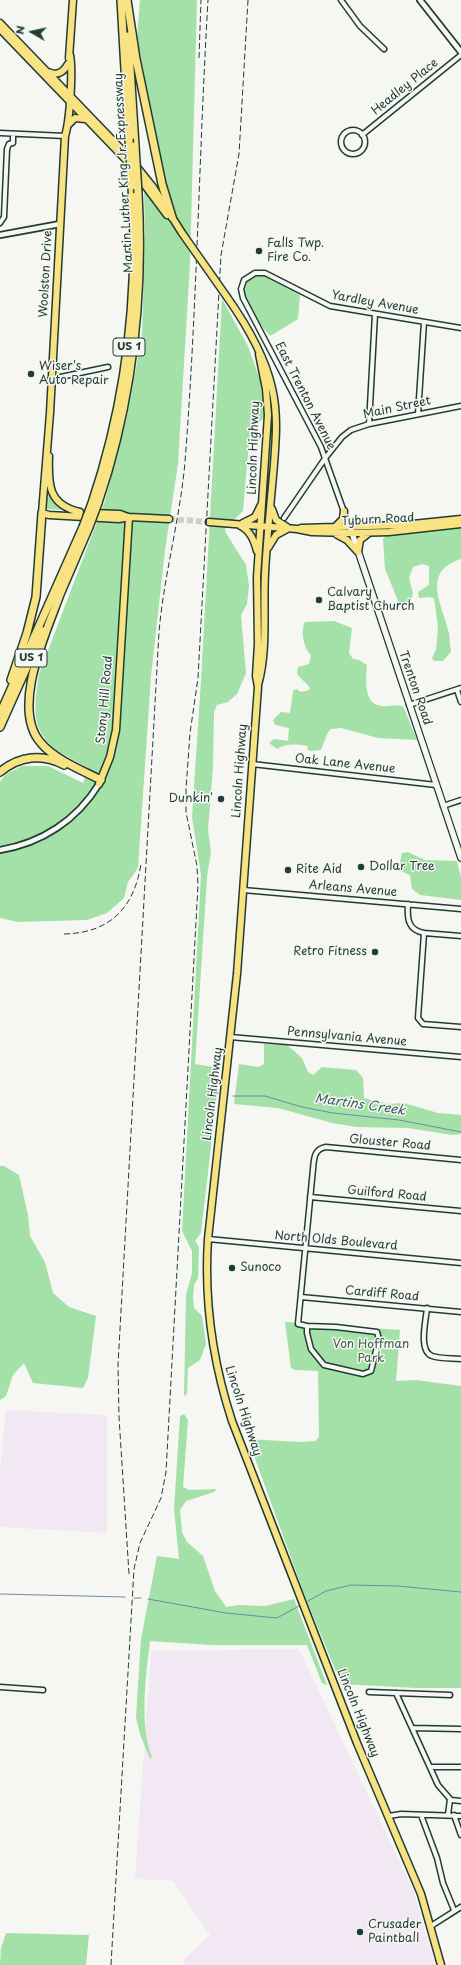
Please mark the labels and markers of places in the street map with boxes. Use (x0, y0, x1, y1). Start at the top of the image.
place label: Falls Twp. Fire Co. (267, 237, 324, 265)
marker: Falls Twp. Fire Co. (254, 246, 264, 256)
place label: Wiser's Auto Repair (39, 360, 109, 388)
marker: Wiser's Auto Repair (26, 369, 36, 379)
place label: Calvary Baptist Church (327, 586, 414, 614)
marker: Calvary Baptist Church (314, 595, 324, 605)
place label: Dunkin' (169, 792, 213, 806)
marker: Dunkin' (216, 794, 226, 804)
place label: Dollar Tree (369, 860, 435, 874)
marker: Dollar Tree (356, 862, 366, 872)
place label: Rite Aid (296, 863, 342, 877)
marker: Rite Aid (283, 865, 293, 875)
place label: Retro Fitness (293, 945, 367, 959)
marker: Retro Fitness (370, 947, 380, 957)
place label: Sunoco (240, 1261, 281, 1275)
marker: Sunoco (227, 1263, 237, 1273)
place label: Crusader Paintball (368, 1918, 421, 1946)
marker: Crusader Paintball (355, 1927, 365, 1937)

